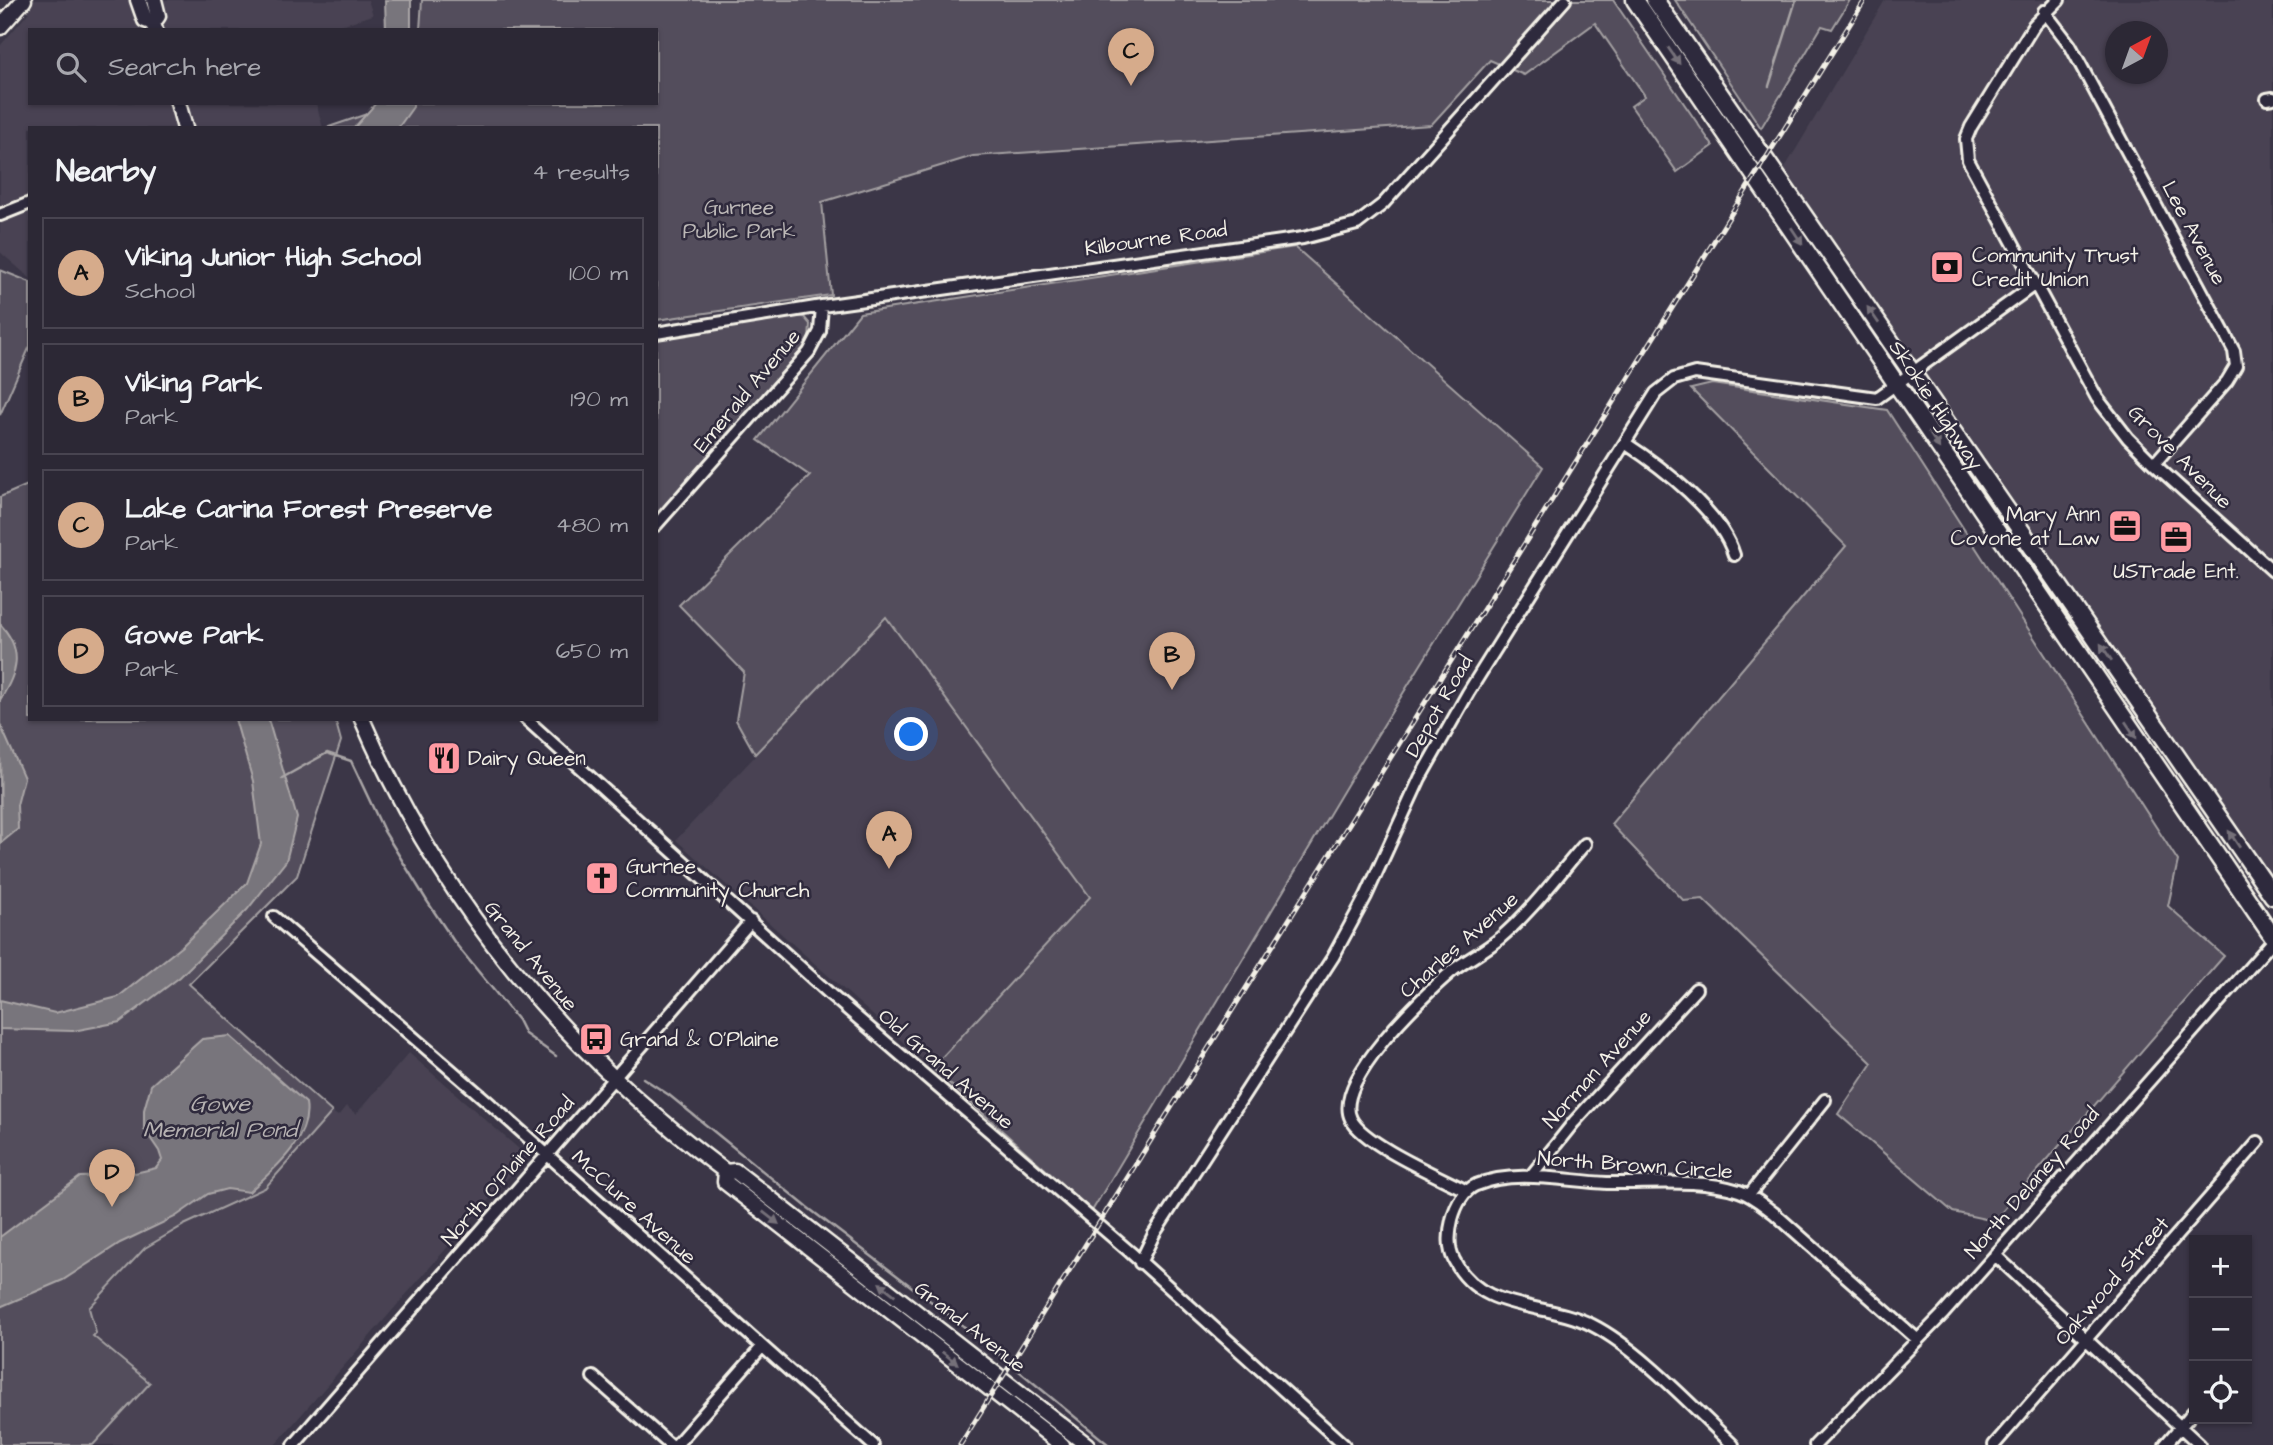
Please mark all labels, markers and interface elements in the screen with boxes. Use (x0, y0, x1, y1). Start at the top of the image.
north arrow (2105, 21, 2168, 84)
search box (28, 28, 658, 105)
pin: C (1108, 28, 1154, 86)
one-way arrow (1667, 47, 1681, 65)
icon: search (52, 48, 90, 86)
text: Search here (108, 49, 261, 85)
text: Nearby (56, 151, 156, 193)
text: 4 results (532, 156, 630, 188)
street label: Lee Avenue (2154, 176, 2234, 290)
park label: Gurnee Public Park (683, 193, 795, 246)
street label: Kilbourne Road (1083, 215, 1229, 263)
one-way arrow (1790, 227, 1804, 245)
text: Viking Junior High School (125, 239, 421, 275)
place label: Community Trust Credit Union (1972, 241, 2139, 294)
bank icon: Community Trust Credit Union (1928, 248, 1966, 286)
text: A (74, 257, 88, 289)
text: 100 m (569, 257, 628, 289)
text: School (125, 275, 195, 307)
one-way arrow (1866, 306, 1880, 324)
street label: Emerald Avenue (687, 323, 807, 459)
street label: Skokie Highway (1880, 335, 1990, 477)
text: Viking Park (125, 365, 262, 401)
text: B (73, 383, 89, 415)
text: 190 m (570, 383, 628, 415)
street label: Grove Avenue (2121, 398, 2239, 516)
text: Park (125, 401, 178, 433)
one-way arrow (1927, 431, 1940, 450)
text: Lake Carina Forest Preserve (125, 491, 492, 527)
place label: Mary Ann Covone at Law (1951, 500, 2100, 553)
office icon: Mary Ann Covone at Law (2106, 507, 2144, 545)
text: C (73, 509, 89, 541)
text: 480 m (556, 509, 628, 541)
office icon: USTrade Ent. (2157, 518, 2195, 556)
text: Park (125, 527, 178, 559)
place label: USTrade Ent. (2113, 557, 2239, 586)
text: Gowe Park (125, 617, 263, 653)
pin: B (1149, 632, 1195, 690)
text: D (74, 635, 88, 667)
text: 650 m (556, 635, 628, 667)
one-way arrow (2099, 643, 2113, 661)
street label: Depot Road (1398, 649, 1481, 763)
text: Park (125, 653, 178, 685)
your location (894, 717, 928, 751)
one-way arrow (2124, 721, 2138, 739)
restaurant icon: Dairy Queen (425, 739, 463, 777)
place label: Dairy Queen (468, 744, 586, 775)
pin: A (866, 811, 912, 869)
one-way arrow (2228, 830, 2241, 849)
place label: Gurnee Community Church (626, 852, 810, 907)
church icon: Gurnee Community Church (583, 859, 621, 897)
street label: Charles Avenue (1393, 885, 1525, 1005)
street label: Grand Avenue (477, 895, 585, 1017)
street label: Old Grand Avenue (872, 1002, 1020, 1136)
street label: Norman Avenue (1536, 1003, 1658, 1135)
bus stop icon: Grand & O'Plaine (577, 1020, 615, 1058)
place label: Grand & O'Plaine (620, 1025, 779, 1054)
water label: Gowe Memorial Pond (143, 1088, 301, 1146)
street label: North O'Plaine Road (435, 1089, 582, 1252)
street label: North Delaney Road (1958, 1101, 2108, 1267)
street label: McClure Avenue (565, 1143, 703, 1271)
street label: North Brown Circle (1536, 1144, 1734, 1186)
pin: D (89, 1149, 135, 1207)
one-way arrow (762, 1210, 780, 1225)
street label: Oakwood Street (2048, 1210, 2176, 1352)
map controls (2189, 1235, 2252, 1424)
button: + (2189, 1235, 2252, 1298)
street label: Grand Avenue (908, 1274, 1032, 1380)
one-way arrow (878, 1281, 896, 1296)
button: − (2189, 1298, 2252, 1361)
one-way arrow (941, 1351, 959, 1366)
button: locate (2189, 1361, 2252, 1424)

